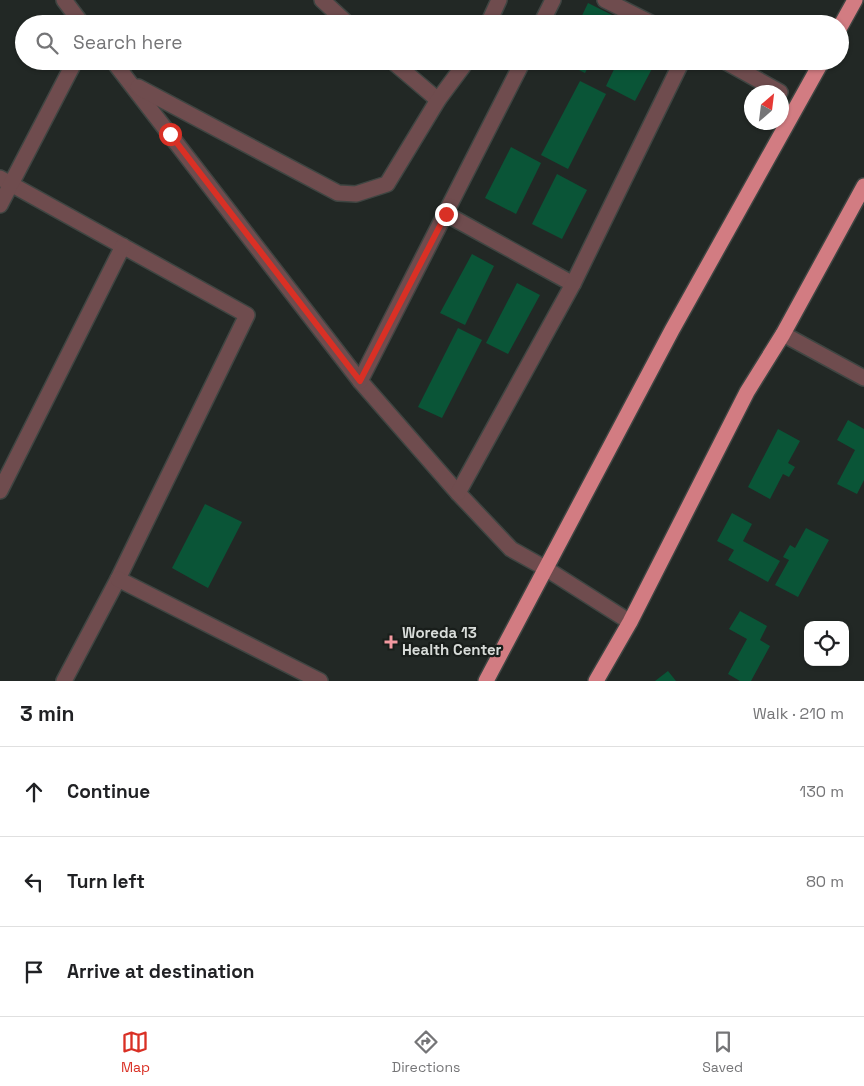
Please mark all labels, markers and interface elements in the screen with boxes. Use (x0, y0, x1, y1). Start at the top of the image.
search box (15, 15, 849, 70)
icon: search (33, 29, 61, 57)
text: Search here (73, 30, 183, 55)
north arrow (744, 85, 789, 130)
route start (159, 123, 182, 146)
route end (435, 203, 458, 226)
map controls (804, 621, 849, 666)
button: locate (804, 621, 849, 666)
place label: Woreda 13 Health Center (402, 623, 502, 659)
marker: Woreda 13 Health Center (384, 635, 398, 649)
text: 3 min (20, 700, 75, 727)
text: Walk · 210 m (753, 703, 844, 724)
icon: ahead (20, 778, 48, 806)
text: Continue (67, 779, 150, 804)
text: 130 m (800, 781, 844, 802)
icon: left (20, 868, 48, 896)
text: Turn left (67, 869, 145, 894)
text: 80 m (806, 871, 844, 892)
icon: arrive (20, 958, 48, 986)
text: Arrive at destination (67, 959, 255, 984)
tab: Map (121, 1028, 150, 1076)
tab: Directions (392, 1028, 460, 1076)
tab: Saved (702, 1028, 743, 1076)

